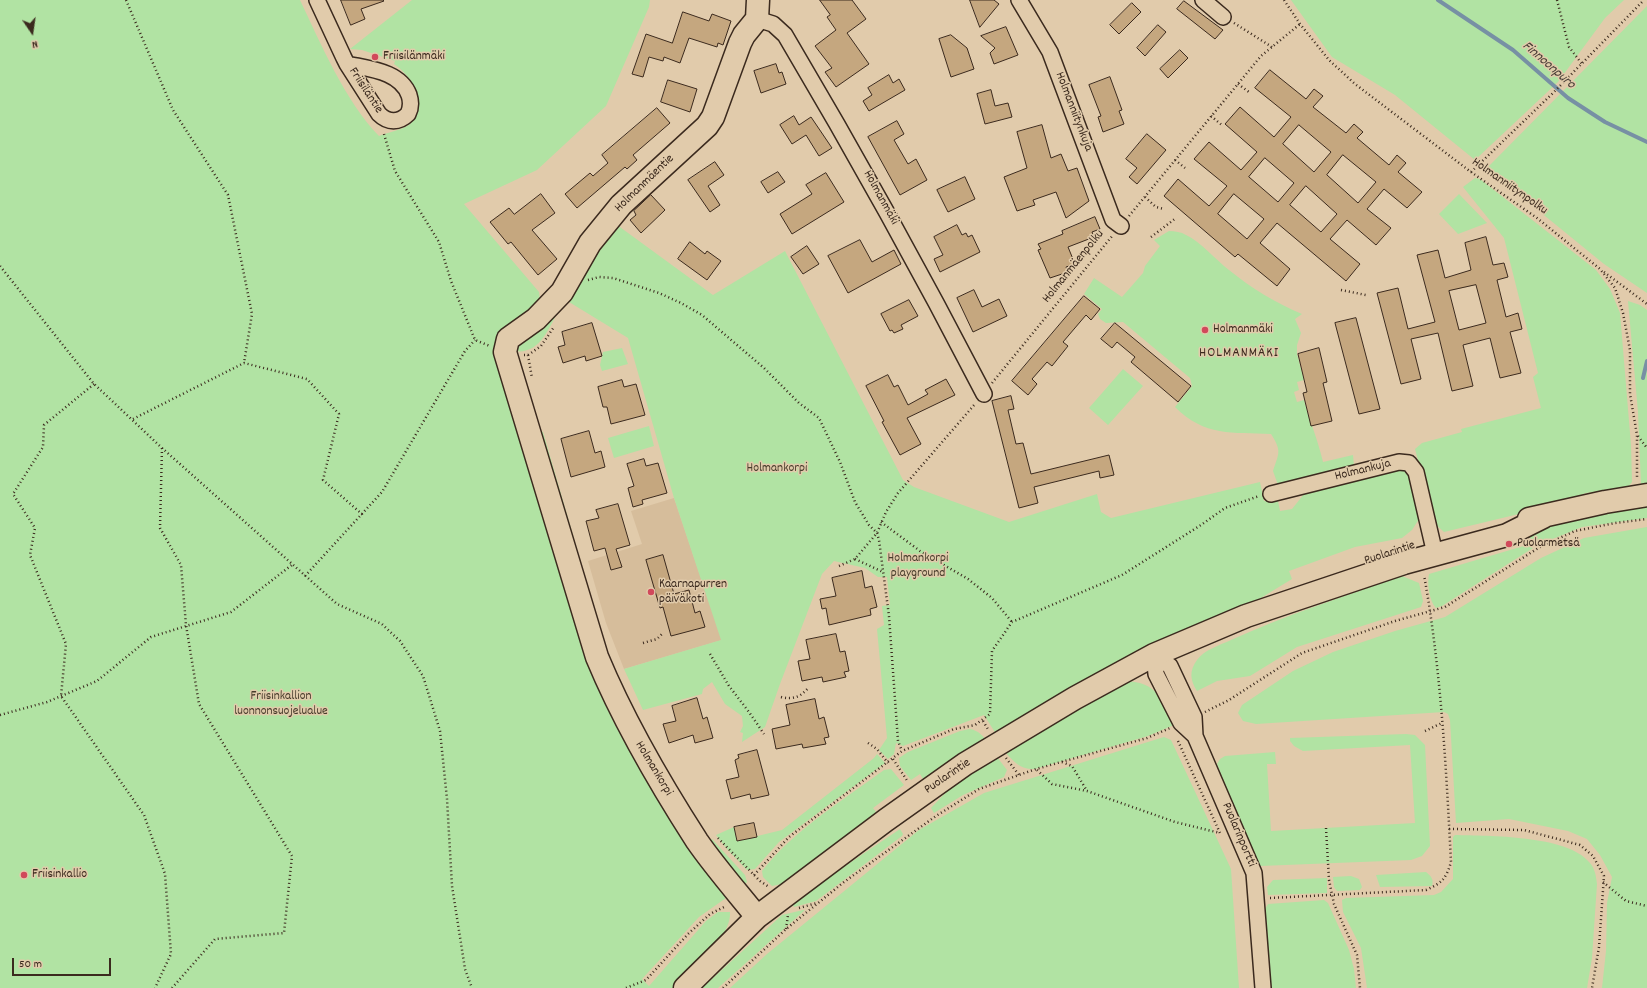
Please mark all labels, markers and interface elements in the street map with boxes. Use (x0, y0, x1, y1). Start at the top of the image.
north arrow (12, 12, 52, 52)
text: N (30, 35, 39, 52)
water label: Finnoonpuro (1518, 38, 1578, 94)
place label: Friisilänmäki (383, 49, 445, 65)
marker: Friisilänmäki (370, 52, 380, 62)
street label: Friisiläntie (344, 65, 386, 117)
street label: Holmanniitynkuja (1051, 70, 1095, 154)
street label: Holmanmäentie (612, 152, 678, 216)
street label: Holmanniitynpolku (1468, 155, 1550, 219)
street label: Holmanmäki (859, 168, 901, 228)
street label: Holmanmäenpolku (1040, 227, 1108, 307)
place label: Holmanmäki (1213, 322, 1273, 338)
marker: Holmanmäki (1200, 325, 1210, 335)
district label: HOLMANMÄKI (1199, 346, 1279, 362)
street label: Holmankuja (1333, 457, 1393, 485)
park label: Holmankorpi (747, 461, 807, 477)
place label: Puolarmetsä (1517, 536, 1580, 552)
street label: Puolarintie (1363, 538, 1417, 570)
marker: Puolarmetsä (1504, 539, 1514, 549)
park label: Holmankorpi playground (888, 551, 948, 582)
place label: Kaarnapurren päiväkoti (659, 577, 727, 608)
marker: Kaarnapurren päiväkoti (646, 587, 656, 597)
park label: Friisinkallion luonnonsuojelualue (234, 689, 328, 720)
street label: Holmankorpi (631, 739, 675, 799)
street label: Puolarintie (922, 756, 974, 798)
street label: Puolarinportti (1217, 801, 1259, 869)
place label: Friisinkallio (32, 867, 87, 883)
marker: Friisinkallio (19, 870, 29, 880)
scale bar (14, 950, 113, 976)
text: 50 m (19, 956, 42, 973)

